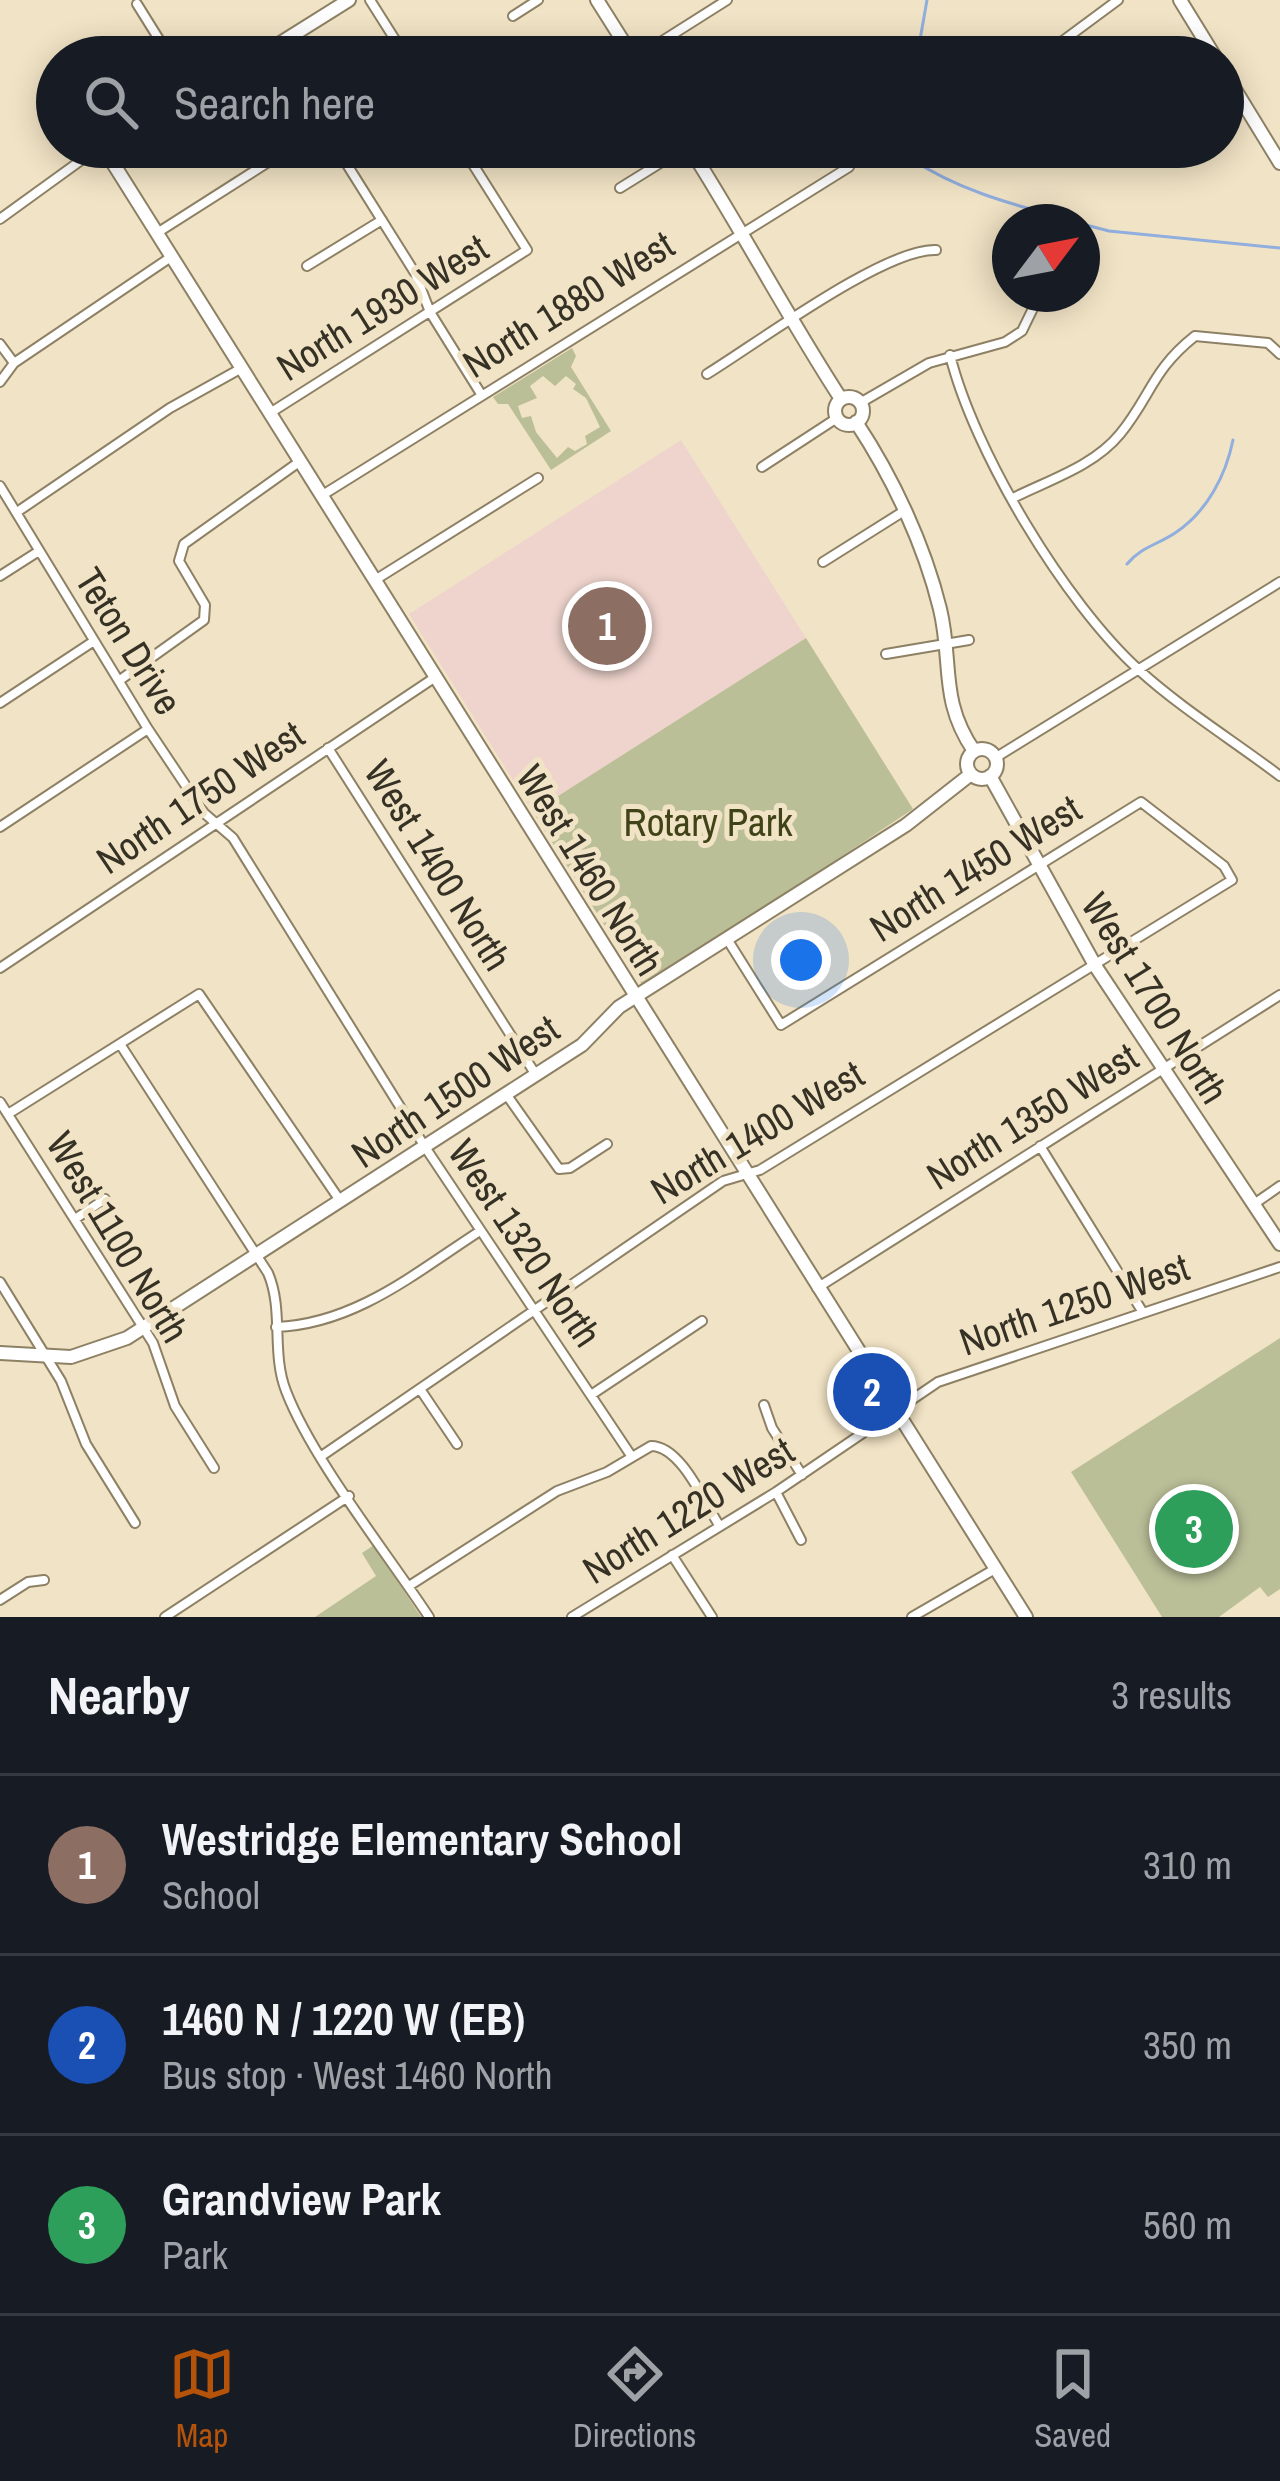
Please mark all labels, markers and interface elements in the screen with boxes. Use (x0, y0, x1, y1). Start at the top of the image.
search box (36, 36, 1244, 168)
icon: search (78, 69, 144, 135)
text: Search here (174, 72, 375, 133)
north arrow (992, 204, 1100, 312)
street label: North 1880 West (453, 218, 683, 389)
street label: North 1930 West (267, 221, 497, 392)
street label: Teton Drive (64, 558, 194, 724)
pin: 1 (568, 581, 646, 671)
street label: North 1750 West (86, 708, 314, 885)
street label: West 1400 North (353, 750, 523, 980)
street label: West 1460 North (505, 755, 675, 985)
street label: North 1450 West (860, 782, 1090, 953)
park label: Rotary Park (624, 796, 793, 848)
street label: West 1700 North (1070, 883, 1240, 1113)
your location (771, 930, 831, 990)
street label: North 1500 West (341, 1002, 569, 1179)
street label: North 1350 West (917, 1030, 1147, 1201)
street label: North 1400 West (641, 1048, 873, 1216)
street label: West 1100 North (35, 1122, 201, 1352)
street label: West 1320 North (437, 1129, 613, 1357)
street label: North 1250 West (952, 1240, 1196, 1368)
pin: 2 (833, 1347, 911, 1437)
street label: North 1220 West (573, 1424, 803, 1595)
pin: 3 (1155, 1484, 1233, 1574)
text: Nearby (48, 1661, 190, 1730)
text: 3 results (1111, 1669, 1232, 1721)
text: Westridge Elementary School (162, 1808, 682, 1869)
text: 1 (78, 1839, 96, 1891)
text: 310 m (1143, 1839, 1232, 1891)
text: School (162, 1869, 260, 1921)
text: 1460 N / 1220 W (EB) (162, 1988, 525, 2049)
text: 2 (78, 2019, 96, 2071)
text: 350 m (1143, 2019, 1232, 2071)
text: Bus stop · West 1460 North (162, 2049, 553, 2101)
text: Grandview Park (162, 2168, 441, 2229)
text: 3 (78, 2199, 96, 2251)
text: 560 m (1143, 2199, 1232, 2251)
text: Park (162, 2229, 228, 2281)
tab: Map (169, 2341, 235, 2457)
tab: Directions (573, 2341, 696, 2457)
tab: Saved (1034, 2341, 1111, 2457)

